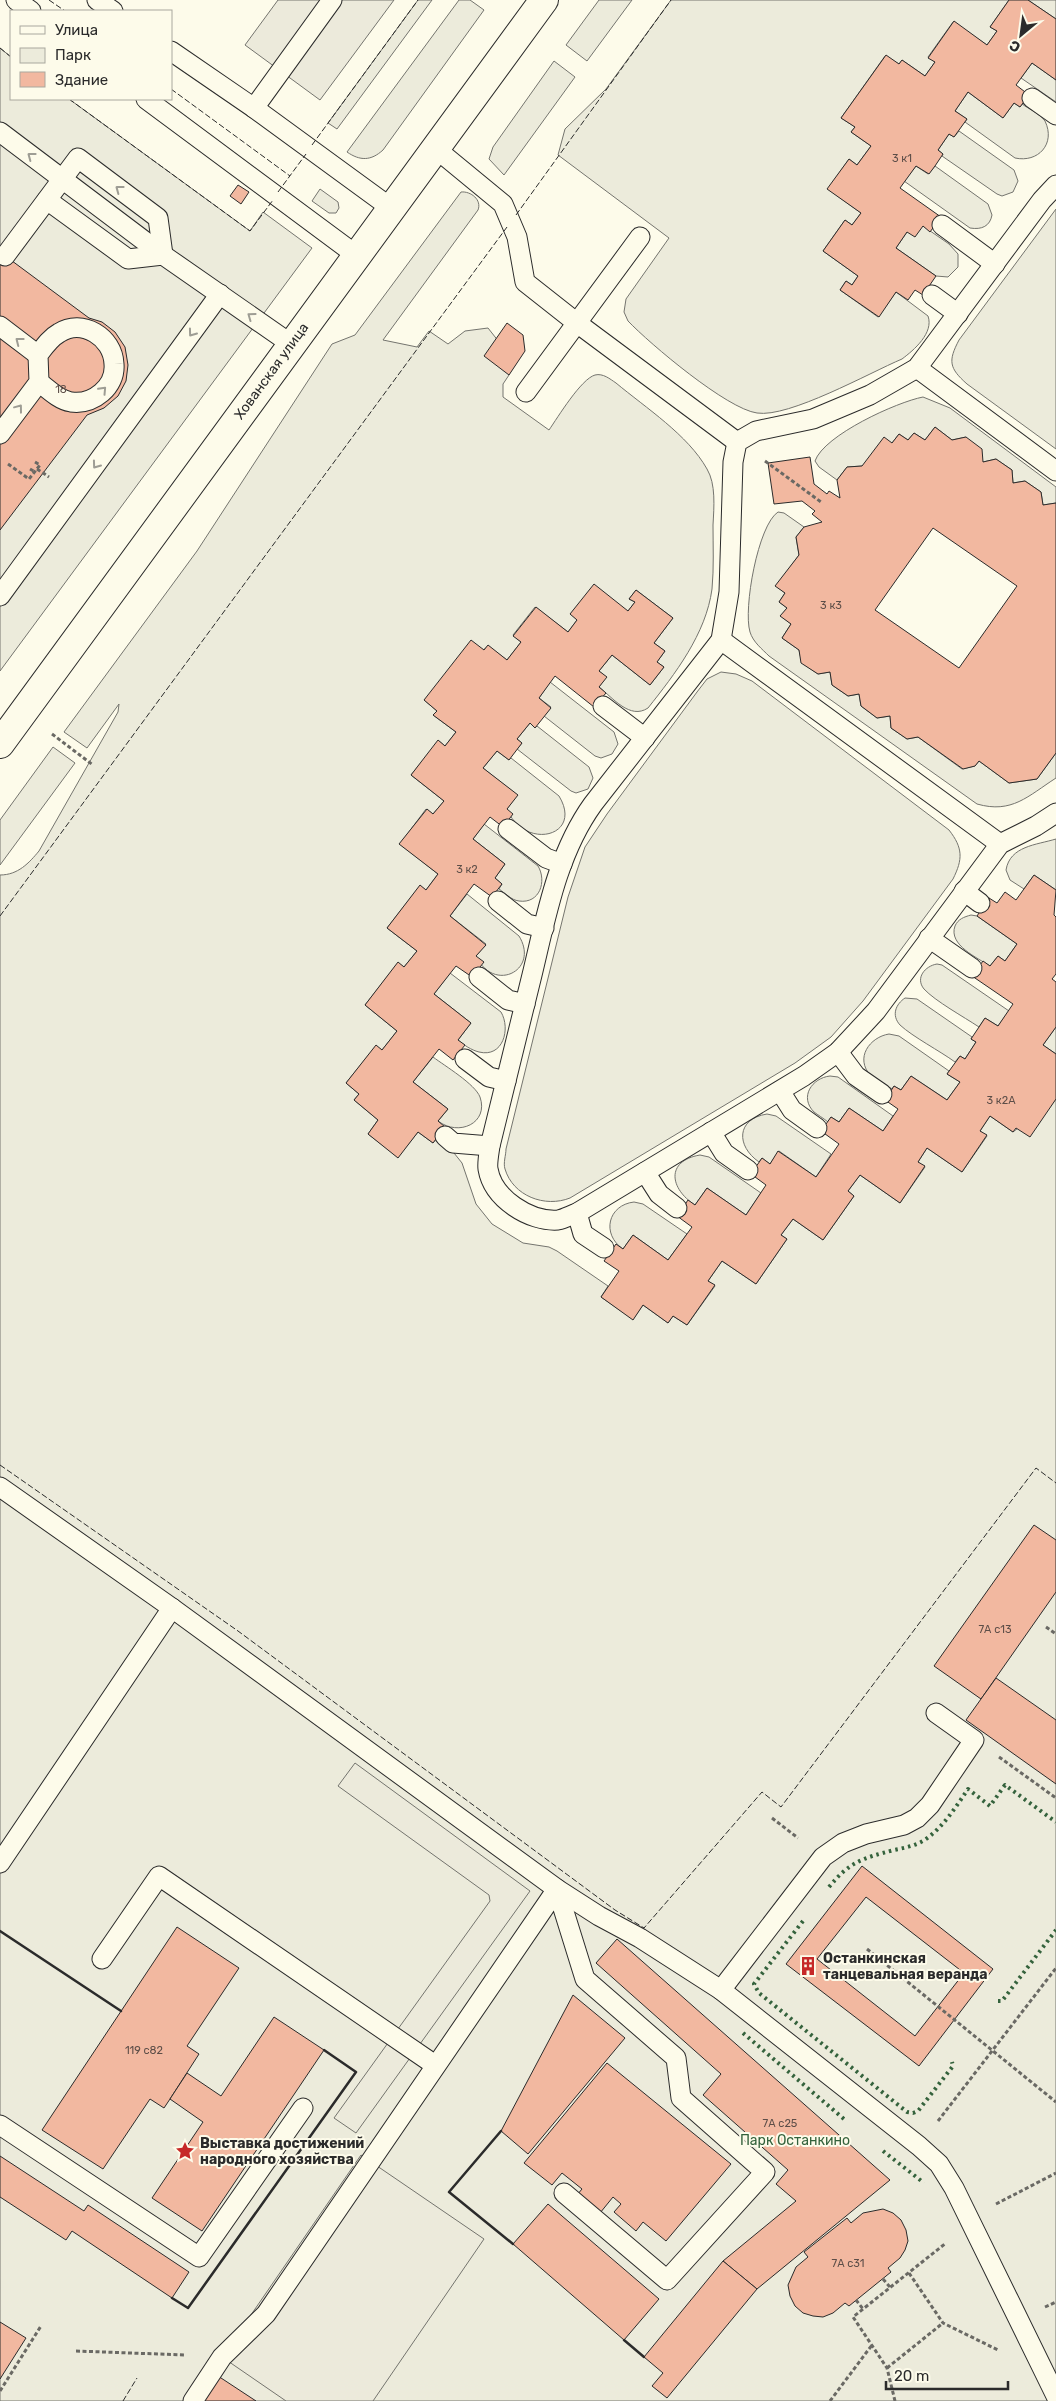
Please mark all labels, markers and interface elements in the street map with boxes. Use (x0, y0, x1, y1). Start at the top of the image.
legend (10, 10, 172, 100)
north arrow (996, 10, 1046, 60)
text: Улица (55, 21, 98, 39)
text: С (1006, 36, 1023, 56)
text: Парк (55, 46, 91, 64)
text: Здание (55, 71, 108, 89)
house number: 3 к1 (892, 152, 912, 165)
one-way arrow (27, 153, 37, 162)
one-way arrow (115, 186, 125, 195)
one-way arrow (247, 313, 257, 322)
street label: Хованская улица (231, 320, 312, 423)
one-way arrow (188, 328, 198, 337)
one-way arrow (16, 338, 25, 346)
house number: 18 (55, 383, 67, 396)
one-way arrow (97, 387, 106, 396)
one-way arrow (14, 405, 22, 414)
one-way arrow (93, 459, 102, 469)
house number: 3 к3 (820, 599, 842, 612)
house number: 3 к2 (456, 863, 478, 876)
house number: 3 к2А (986, 1094, 1016, 1107)
house number: 7А с13 (978, 1623, 1012, 1636)
place label: Останкинская танцевальная веранда (823, 1950, 988, 1983)
building icon: Останкинская танцевальная веранда (797, 1955, 819, 1977)
house number: 119 с82 (125, 2044, 163, 2057)
house number: 7А с25 (763, 2117, 798, 2130)
park label: Парк Останкино (740, 2132, 850, 2149)
place label: Выставка достижений народного хозяйства (200, 2135, 364, 2168)
place icon: Выставка достижений народного хозяйства (174, 2140, 196, 2162)
house number: 7А с31 (832, 2257, 864, 2270)
scale bar (886, 2358, 1008, 2390)
text: 20 m (894, 2367, 929, 2385)

